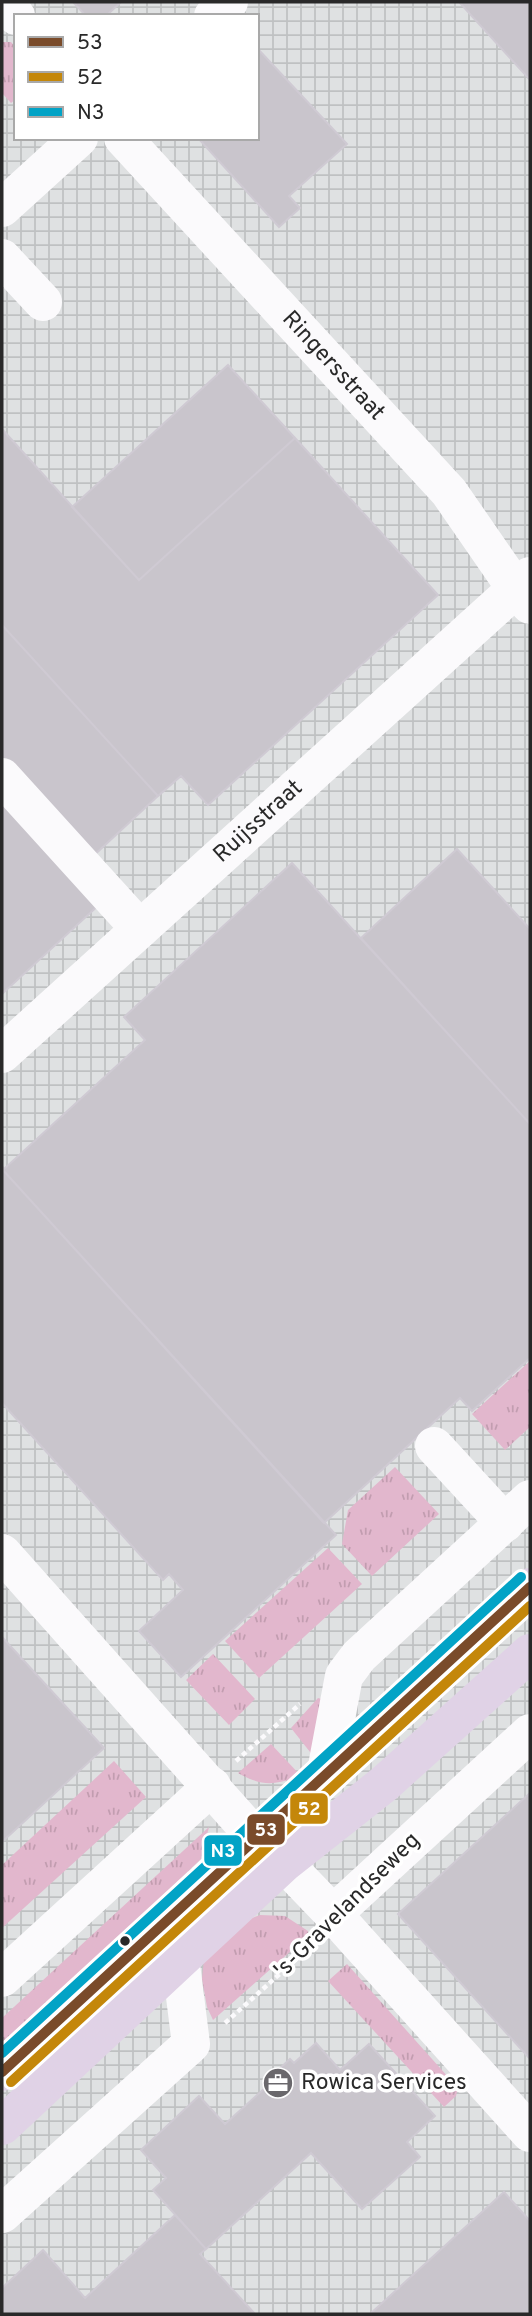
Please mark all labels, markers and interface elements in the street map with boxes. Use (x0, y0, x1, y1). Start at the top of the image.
legend (14, 14, 259, 140)
text: 53 (77, 30, 103, 57)
text: 52 (77, 65, 103, 92)
text: N3 (77, 100, 105, 127)
street label: Ringersstraat (275, 305, 391, 427)
street label: Ruijsstraat (208, 774, 309, 870)
line badge: 52 (289, 1792, 329, 1825)
text: 52 (297, 1798, 321, 1822)
line badge: 53 (246, 1813, 286, 1846)
text: 53 (255, 1819, 278, 1843)
street label: 's-Gravelandseweg (269, 1827, 427, 1985)
line badge: N3 (203, 1834, 243, 1867)
text: N3 (210, 1840, 236, 1864)
unlabelled marker (118, 1934, 132, 1948)
office icon: Rowica Services (261, 2066, 295, 2100)
place label: Rowica Services (301, 2069, 467, 2098)

